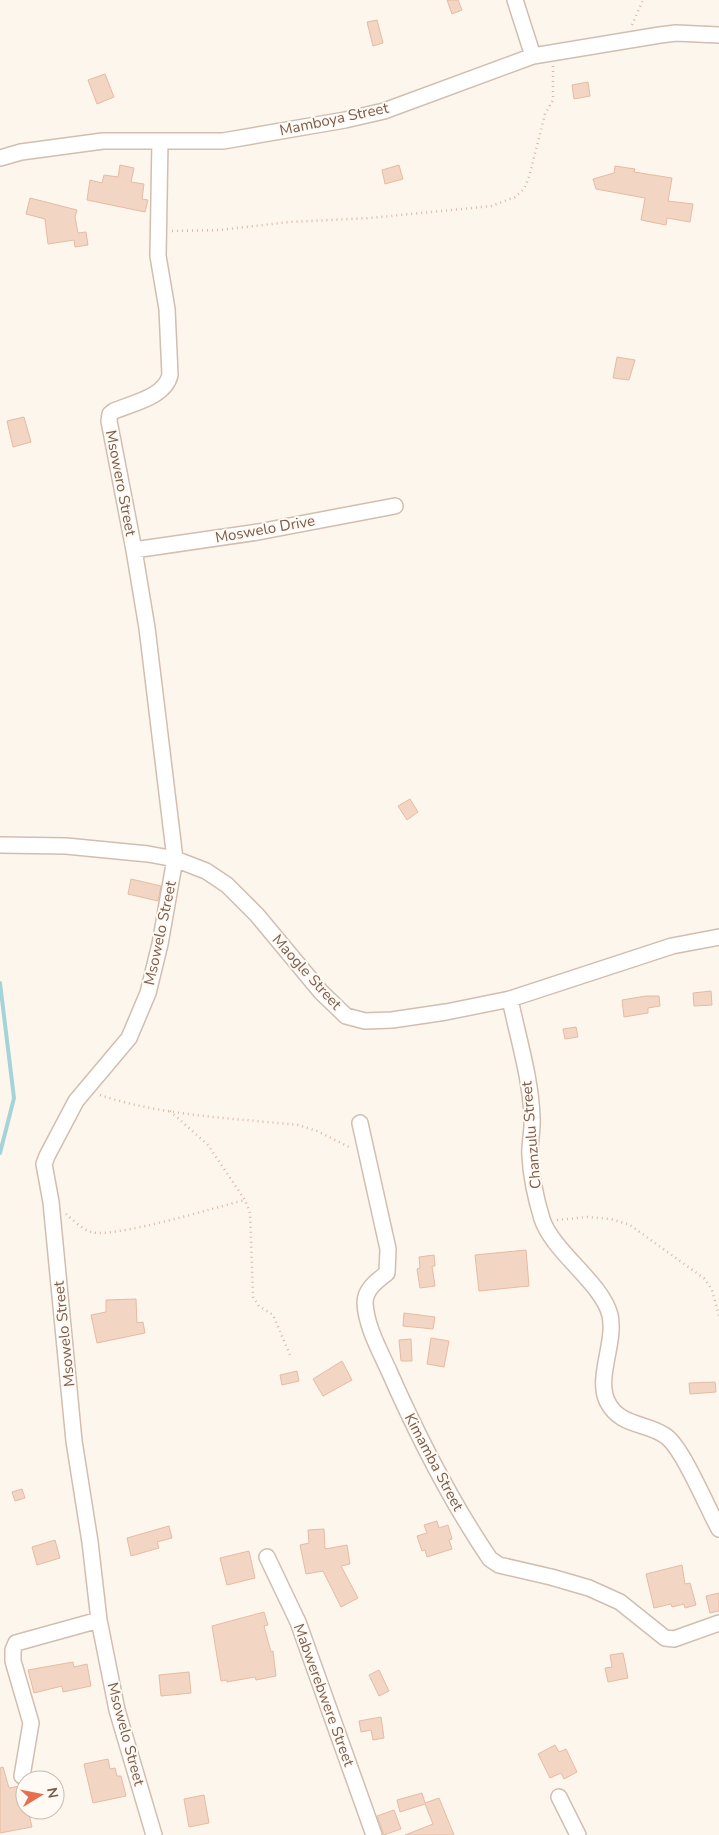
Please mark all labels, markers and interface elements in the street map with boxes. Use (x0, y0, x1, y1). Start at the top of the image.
street label: Mamboya Street (278, 98, 391, 140)
street label: Msowero Street (101, 428, 141, 538)
street label: Moswelo Drive (214, 510, 316, 548)
street label: Msowelo Street (139, 878, 181, 987)
street label: Maogle Street (268, 930, 347, 1015)
street label: Chanzulu Street (516, 1080, 546, 1190)
street label: Msowelo Street (48, 1279, 79, 1388)
street label: Kimamba Street (400, 1410, 469, 1515)
street label: Mabwerebwere Street (289, 1621, 359, 1770)
street label: Msowelo Street (103, 1680, 150, 1789)
north arrow (15, 1770, 65, 1820)
text: N (42, 1786, 63, 1800)

